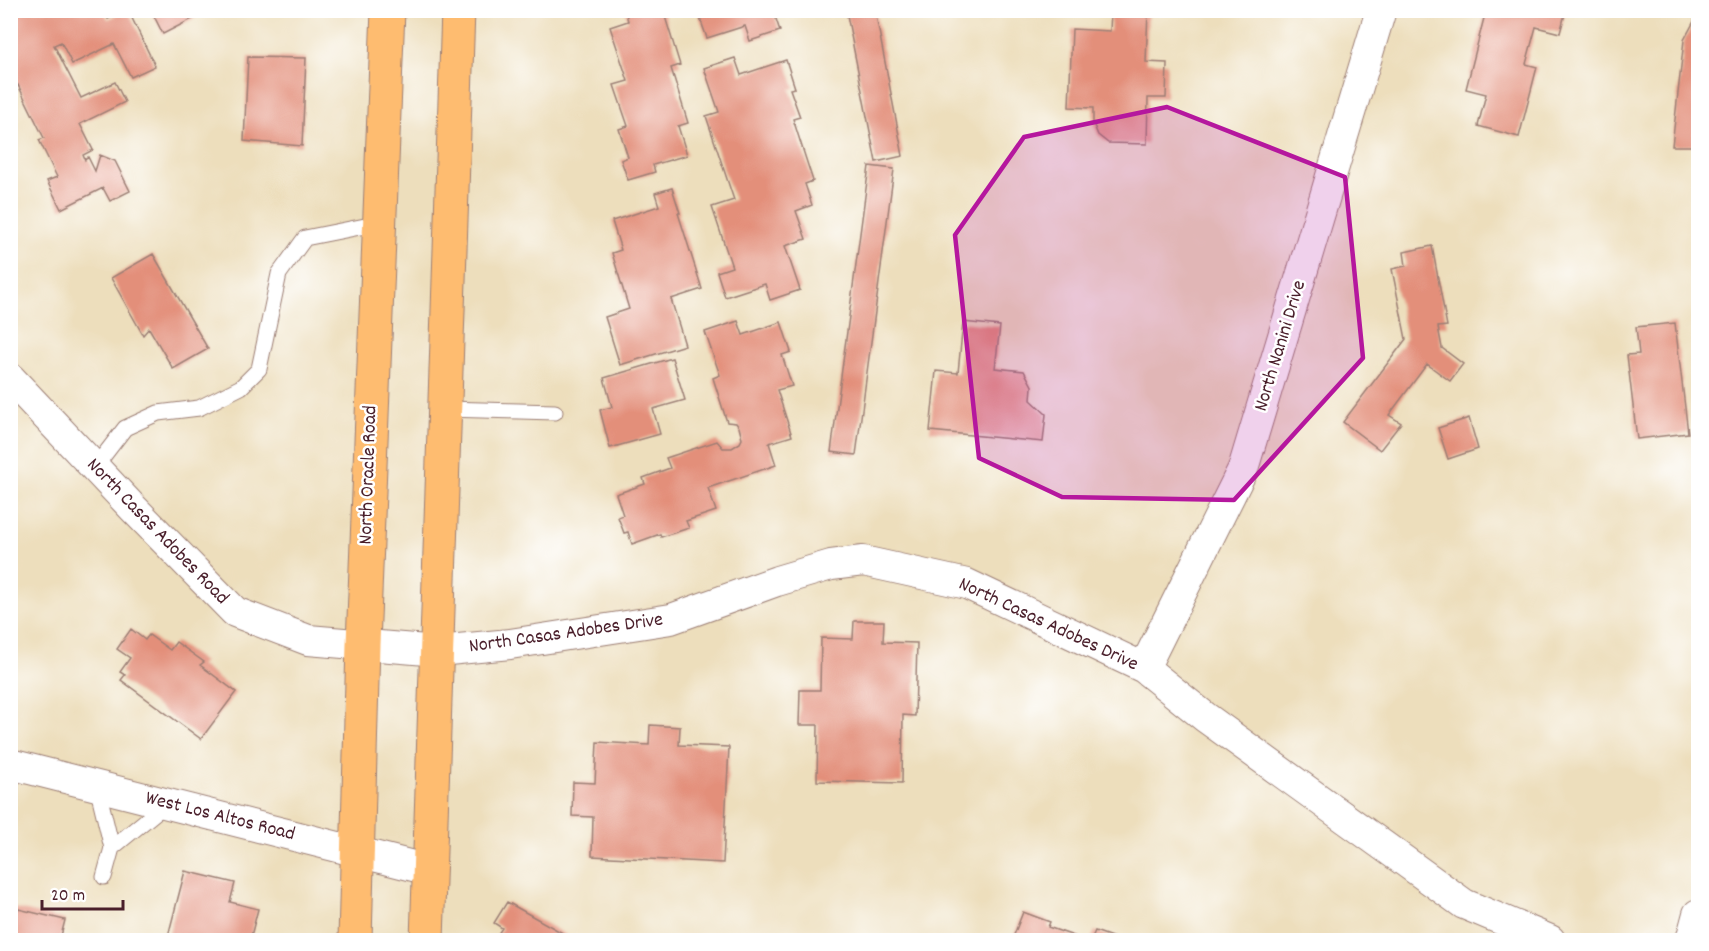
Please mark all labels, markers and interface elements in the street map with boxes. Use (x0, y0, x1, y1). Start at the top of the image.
street label: North Nanini Drive (1248, 277, 1314, 415)
street label: North Oracle Road (353, 405, 385, 545)
street label: North Casas Adobes Road (79, 452, 235, 612)
street label: North Casas Adobes Drive (953, 571, 1143, 679)
street label: North Casas Adobes Drive (467, 606, 665, 661)
street label: West Los Altos Road (142, 785, 298, 849)
scale bar (42, 873, 123, 911)
text: 20 m (51, 884, 85, 909)

